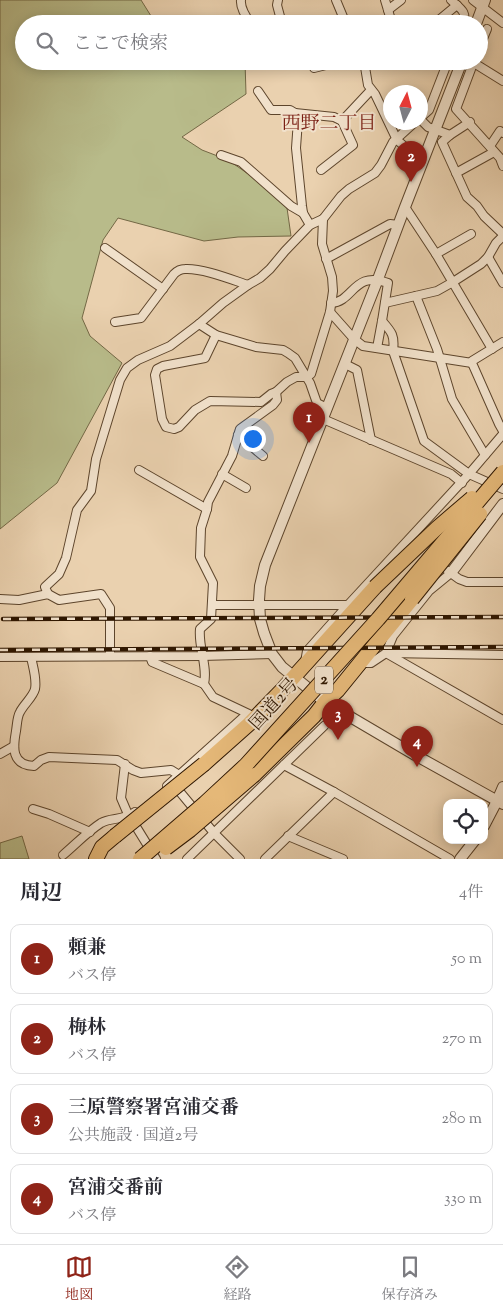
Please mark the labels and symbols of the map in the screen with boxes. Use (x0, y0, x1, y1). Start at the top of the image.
north arrow (383, 85, 428, 130)
district label: 西野二丁目 (281, 111, 377, 138)
pin: 2 (395, 141, 427, 182)
pin: 1 (293, 402, 325, 443)
your location (240, 426, 266, 452)
road number: 2 (315, 666, 333, 694)
street label: 国道2号 (244, 673, 306, 737)
pin: 3 (322, 699, 354, 740)
pin: 4 (401, 726, 433, 767)

